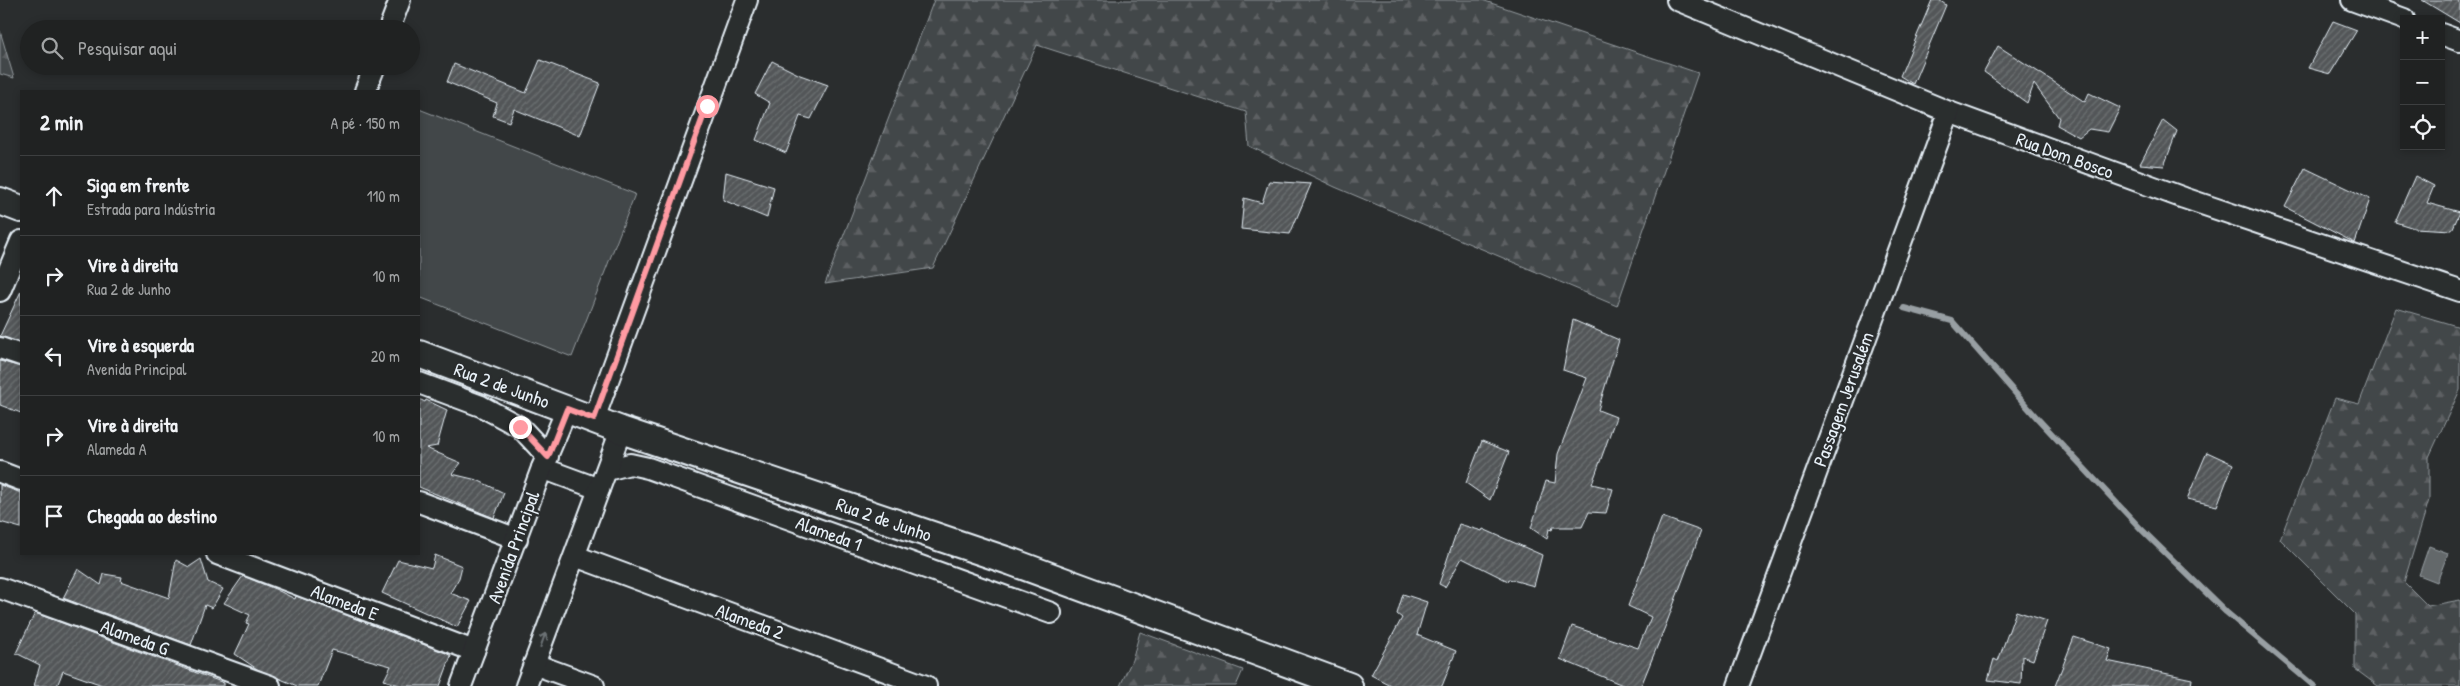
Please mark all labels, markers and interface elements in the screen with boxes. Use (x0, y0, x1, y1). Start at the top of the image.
map controls (2400, 15, 2445, 150)
button: + (2400, 15, 2445, 60)
search box (20, 20, 420, 75)
icon: search (38, 34, 66, 62)
text: Pesquisar aqui (78, 35, 177, 61)
button: − (2400, 60, 2445, 105)
route start (696, 95, 719, 118)
button: locate (2400, 105, 2445, 150)
text: 2 min (40, 108, 83, 137)
text: A pé · 150 m (330, 112, 400, 134)
street label: Rua Dom Bosco (2013, 125, 2118, 185)
text: Siga em frente (87, 172, 190, 198)
icon: ahead (40, 182, 68, 210)
text: 110 m (367, 185, 400, 207)
text: Estrada para Indústria (87, 198, 215, 220)
text: Vire à direita (87, 252, 178, 278)
icon: right (40, 262, 68, 290)
text: 10 m (372, 265, 400, 287)
text: Rua 2 de Junho (87, 278, 171, 300)
street label: Passagem Jerusalém (1807, 328, 1879, 470)
text: Vire à esquerda (87, 332, 194, 358)
icon: left (40, 342, 68, 370)
text: 20 m (371, 345, 400, 367)
street label: Rua 2 de Junho (451, 356, 554, 414)
text: Avenida Principal (87, 358, 186, 380)
text: Vire à direita (87, 412, 178, 438)
route end (509, 416, 532, 439)
icon: right (40, 422, 68, 450)
text: 10 m (372, 425, 400, 447)
text: Alameda A (87, 438, 147, 460)
street label: Avenida Principal (481, 486, 546, 607)
street label: Rua 2 de Junho (833, 491, 936, 548)
icon: arrive (40, 502, 68, 530)
text: Chegada ao destino (87, 503, 217, 529)
street label: Alameda 1 (792, 509, 866, 557)
street label: Alameda E (308, 577, 383, 627)
street label: Alameda 2 (712, 597, 788, 645)
street label: Alameda G (97, 613, 173, 661)
one-way arrow (539, 633, 548, 648)

